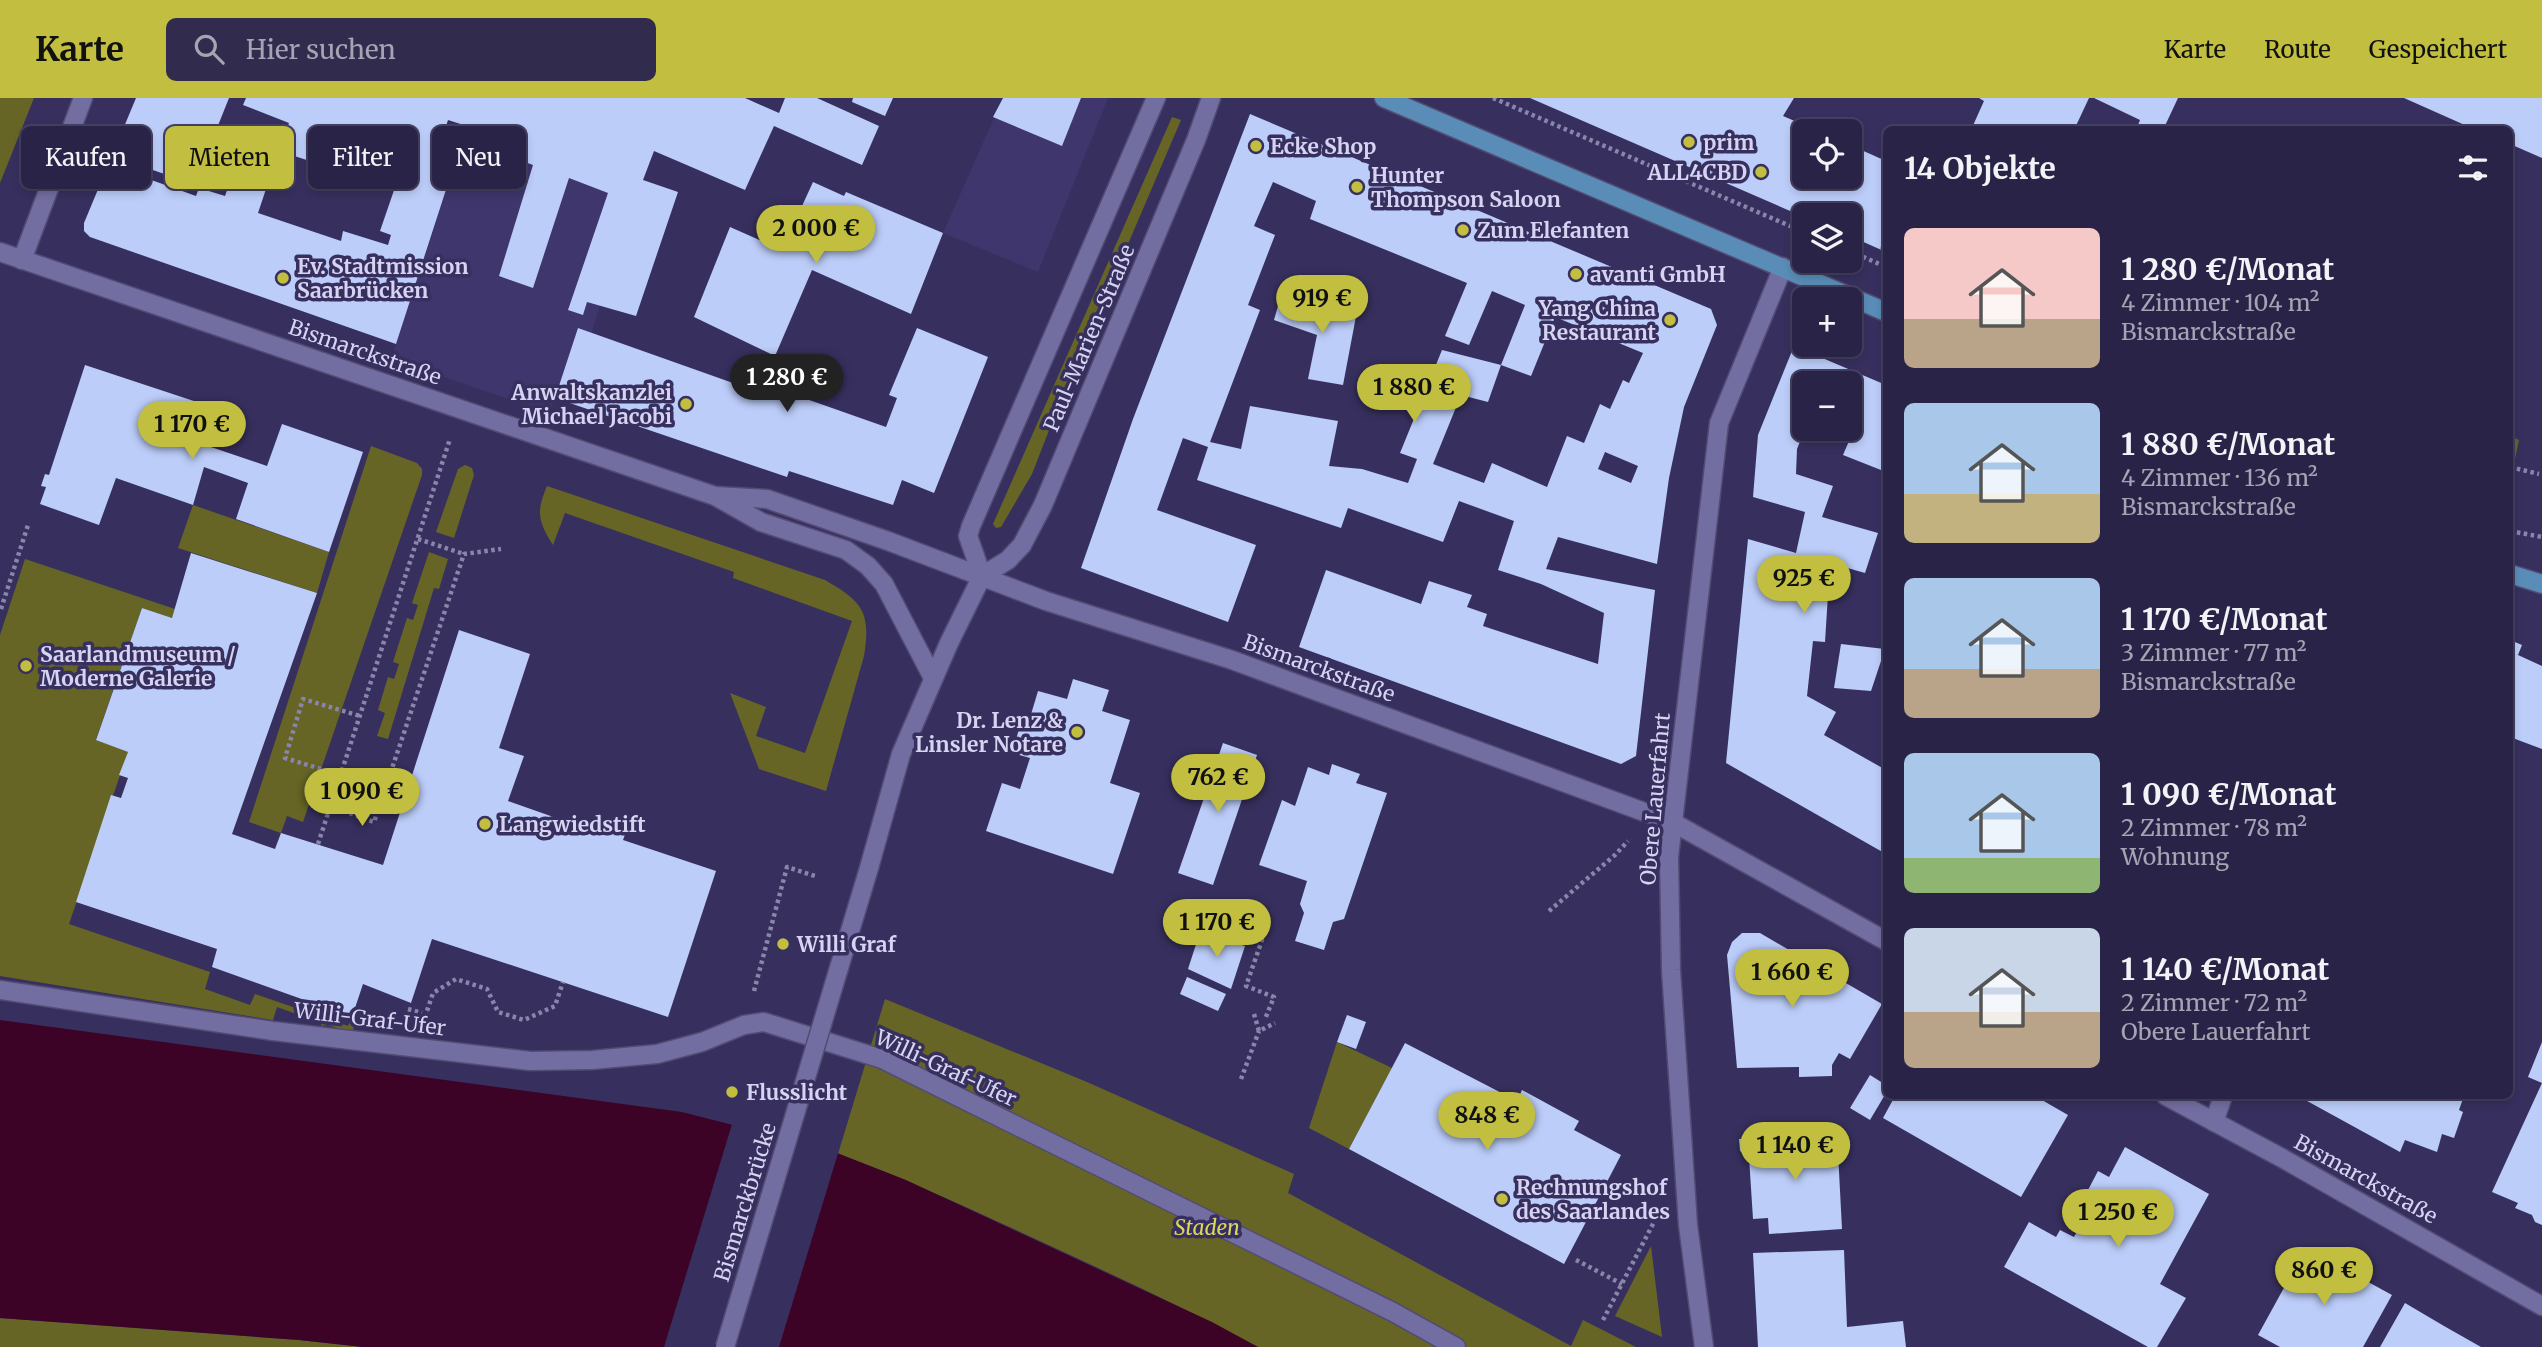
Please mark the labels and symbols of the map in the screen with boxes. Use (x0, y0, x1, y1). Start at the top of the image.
place label: prim (1703, 129, 1754, 156)
place label: Ecke Shop (1270, 133, 1376, 160)
marker: prim (1681, 134, 1697, 150)
marker: Ecke Shop (1248, 138, 1264, 154)
place label: ALL4CBD (1646, 159, 1747, 186)
place label: Hunter Thompson Saloon (1371, 162, 1561, 213)
marker: ALL4CBD (1753, 164, 1769, 180)
marker: Hunter Thompson Saloon (1349, 179, 1365, 195)
pin: 2 000 € (751, 206, 881, 265)
place label: Zum Elefanten (1477, 217, 1629, 244)
marker: Zum Elefanten (1455, 222, 1471, 238)
street label: Paul-Marien-Straße (1037, 240, 1141, 436)
place label: Ev. Stadtmission Saarbrücken (297, 253, 469, 304)
place label: avanti GmbH (1590, 261, 1726, 288)
marker: avanti GmbH (1568, 266, 1584, 282)
marker: Ev. Stadtmission Saarbrücken (275, 270, 291, 286)
pin: 919 € (1273, 275, 1371, 335)
place label: Yang China Restaurant (1538, 295, 1657, 346)
marker: Yang China Restaurant (1662, 312, 1678, 328)
street label: Bismarckstraße (285, 313, 445, 391)
pin: 1 280 € (722, 354, 852, 414)
pin: 1 880 € (1349, 364, 1479, 424)
place label: Anwaltskanzlei Michael Jacobi (510, 379, 672, 430)
marker: Anwaltskanzlei Michael Jacobi (678, 396, 694, 412)
pin: 1 170 € (127, 402, 257, 461)
pin: 925 € (1755, 556, 1853, 615)
street label: Bismarckstraße (1239, 628, 1399, 708)
place label: Saarlandmuseum / Moderne Galerie (40, 641, 236, 692)
marker: Saarlandmuseum / Moderne Galerie (18, 658, 34, 674)
place label: Dr. Lenz & Linsler Notare (915, 707, 1063, 758)
street label: Obere Lauerfahrt (1634, 712, 1676, 886)
marker: Dr. Lenz & Linsler Notare (1069, 724, 1085, 740)
pin: 762 € (1169, 754, 1267, 814)
pin: 1 090 € (297, 768, 427, 828)
place label: Langwiedstift (499, 811, 646, 838)
marker: Langwiedstift (477, 816, 493, 832)
pin: 1 170 € (1152, 900, 1282, 959)
place label: Willi Graf (796, 931, 897, 958)
marker: Willi Graf (775, 936, 791, 952)
pin: 1 660 € (1727, 950, 1857, 1009)
street label: Willi-Graf-Ufer (291, 996, 448, 1042)
street label: Willi-Graf-Ufer (870, 1023, 1021, 1113)
place label: Flusslicht (746, 1079, 848, 1106)
marker: Flusslicht (724, 1084, 740, 1100)
pin: 848 € (1438, 1093, 1536, 1152)
street label: Bismarckbrücke (708, 1119, 782, 1285)
pin: 1 140 € (1730, 1122, 1860, 1182)
street label: Bismarckstraße (2290, 1128, 2442, 1230)
place label: Rechnungshof des Saarlandes (1516, 1174, 1670, 1225)
pin: 1 250 € (2053, 1190, 2183, 1249)
marker: Rechnungshof des Saarlandes (1494, 1191, 1510, 1207)
park label: Staden (1174, 1214, 1240, 1241)
pin: 860 € (2275, 1248, 2373, 1307)

